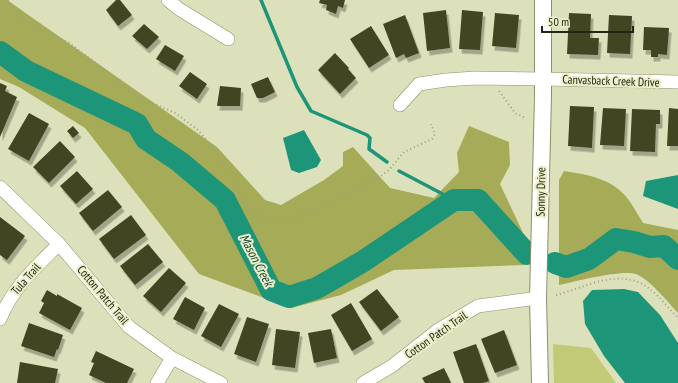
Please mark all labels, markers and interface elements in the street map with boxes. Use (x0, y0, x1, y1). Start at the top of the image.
scale bar (542, 8, 633, 34)
text: 50 m (548, 14, 569, 29)
street label: Canvasback Creek Drive (562, 71, 660, 90)
street label: Sonny Drive (533, 167, 548, 217)
water label: Mason Creek (236, 231, 278, 291)
street label: Tula Trail (8, 260, 44, 298)
street label: Cotton Patch Trail (74, 262, 133, 327)
street label: Cotton Patch Trail (402, 308, 470, 362)

